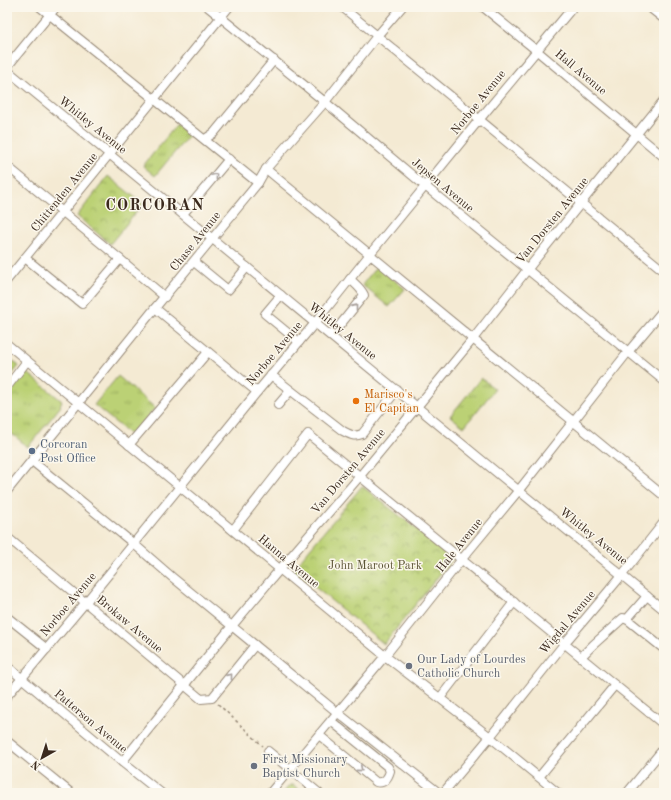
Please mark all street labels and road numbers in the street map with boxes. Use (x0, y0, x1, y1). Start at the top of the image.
street label: Hall Avenue (552, 48, 609, 98)
street label: Norboe Avenue (449, 68, 509, 137)
street label: Whitley Avenue (56, 95, 129, 157)
street label: Chittenden Avenue (29, 150, 101, 234)
street label: Jepsen Avenue (409, 156, 476, 215)
street label: Van Dorsten Avenue (514, 175, 591, 266)
street label: Chase Avenue (168, 209, 224, 274)
street label: Whitley Avenue (306, 301, 379, 363)
street label: Norboe Avenue (245, 319, 305, 388)
street label: Van Dorsten Avenue (310, 426, 388, 517)
street label: Whitley Avenue (557, 506, 630, 568)
street label: Hale Avenue (434, 516, 485, 575)
street label: Hanna Avenue (255, 533, 322, 591)
street label: Norboe Avenue (39, 570, 99, 639)
street label: Wigdal Avenue (538, 588, 598, 657)
street label: Brokaw Avenue (94, 594, 165, 656)
street label: Patterson Avenue (51, 688, 130, 756)

